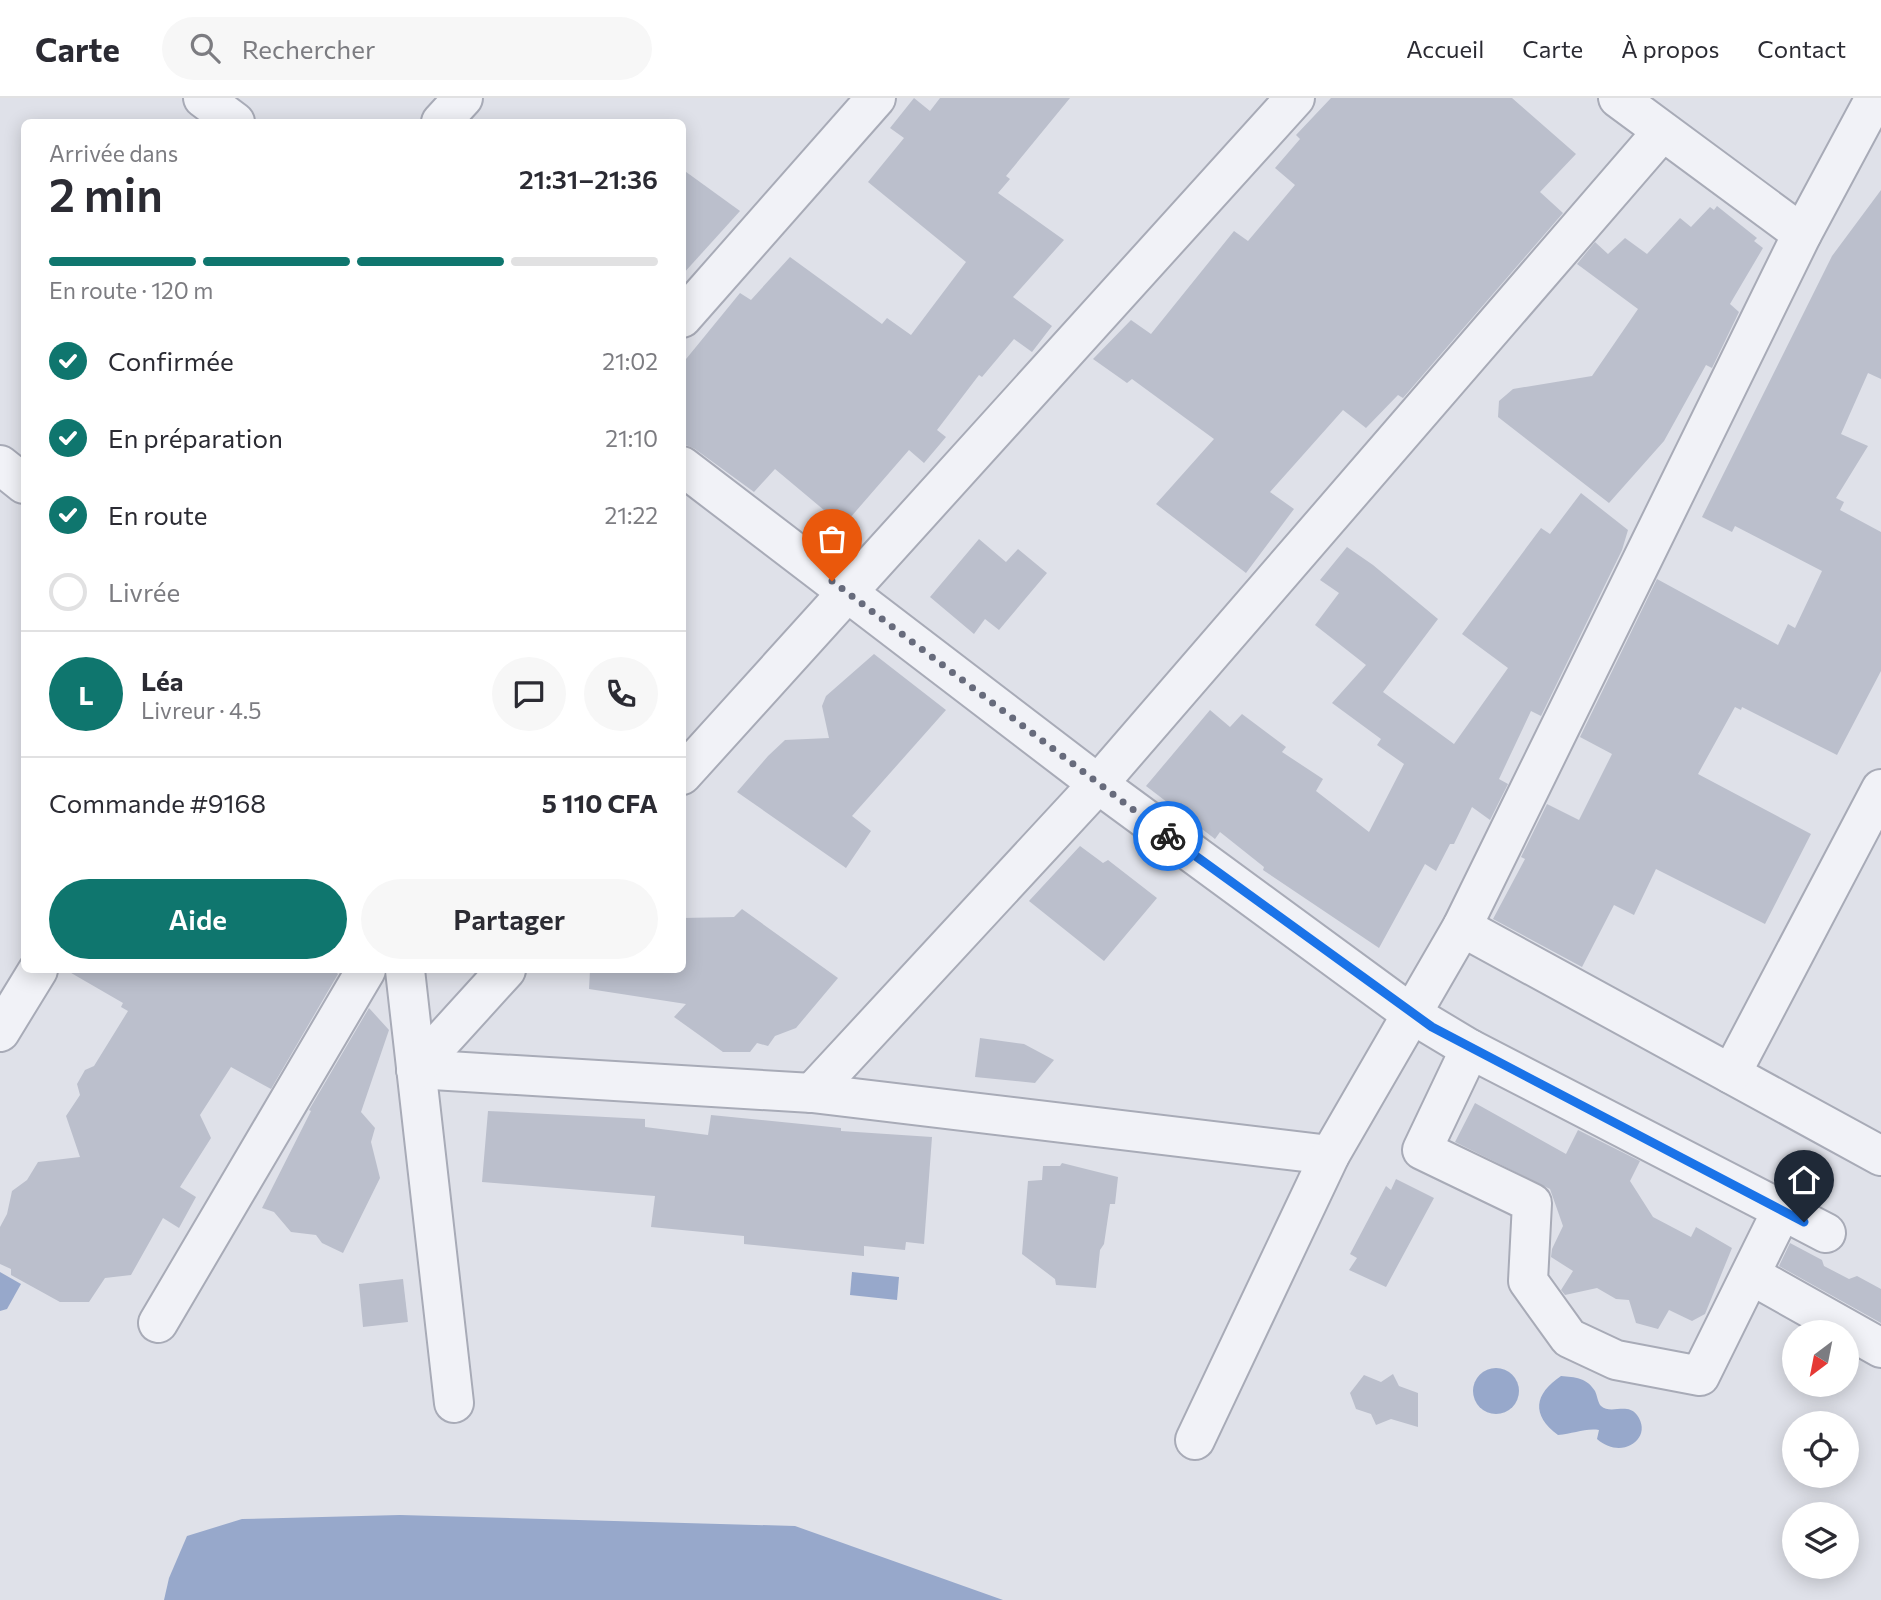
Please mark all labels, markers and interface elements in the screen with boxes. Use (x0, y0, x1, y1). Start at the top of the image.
search box (162, 17, 652, 80)
text: Carte (35, 28, 120, 69)
icon: search (186, 29, 224, 67)
text: Rechercher (242, 33, 375, 64)
text: Accueil (1406, 34, 1484, 63)
text: Carte (1522, 34, 1583, 63)
text: À propos (1621, 34, 1719, 63)
text: Contact (1757, 34, 1846, 63)
text: Arrivée dans (49, 139, 178, 167)
text: 21:31–21:36 (519, 163, 658, 194)
text: 2 min (49, 165, 163, 221)
text: En route · 120 m (49, 276, 213, 304)
icon: check (49, 342, 87, 380)
text: Confirmée (108, 345, 234, 376)
text: 21:02 (602, 347, 658, 375)
icon: check (49, 419, 87, 457)
text: En préparation (108, 422, 283, 453)
text: 21:10 (605, 424, 658, 452)
icon: check (49, 496, 87, 534)
text: En route (108, 499, 208, 530)
text: 21:22 (604, 501, 658, 529)
pin (802, 509, 862, 581)
icon: bag (813, 520, 851, 558)
text: Livrée (108, 576, 180, 607)
button: chat (492, 657, 566, 731)
button: phone (584, 657, 658, 731)
text: Léa (141, 665, 184, 696)
text: L (78, 679, 94, 710)
text: Livreur · 4.5 (141, 696, 261, 724)
text: Commande #9168 (49, 787, 266, 818)
text: 5 110 CFA (542, 787, 658, 818)
courier (1133, 801, 1203, 871)
icon: bike (1149, 817, 1187, 855)
button: Aide (49, 879, 347, 959)
button: Partager (361, 879, 658, 959)
pin (1774, 1150, 1834, 1222)
icon: home (1785, 1161, 1823, 1199)
north arrow (1782, 1320, 1858, 1396)
map controls (1782, 1320, 1859, 1579)
button: locate (1782, 1411, 1859, 1488)
button: layers (1782, 1502, 1859, 1579)

